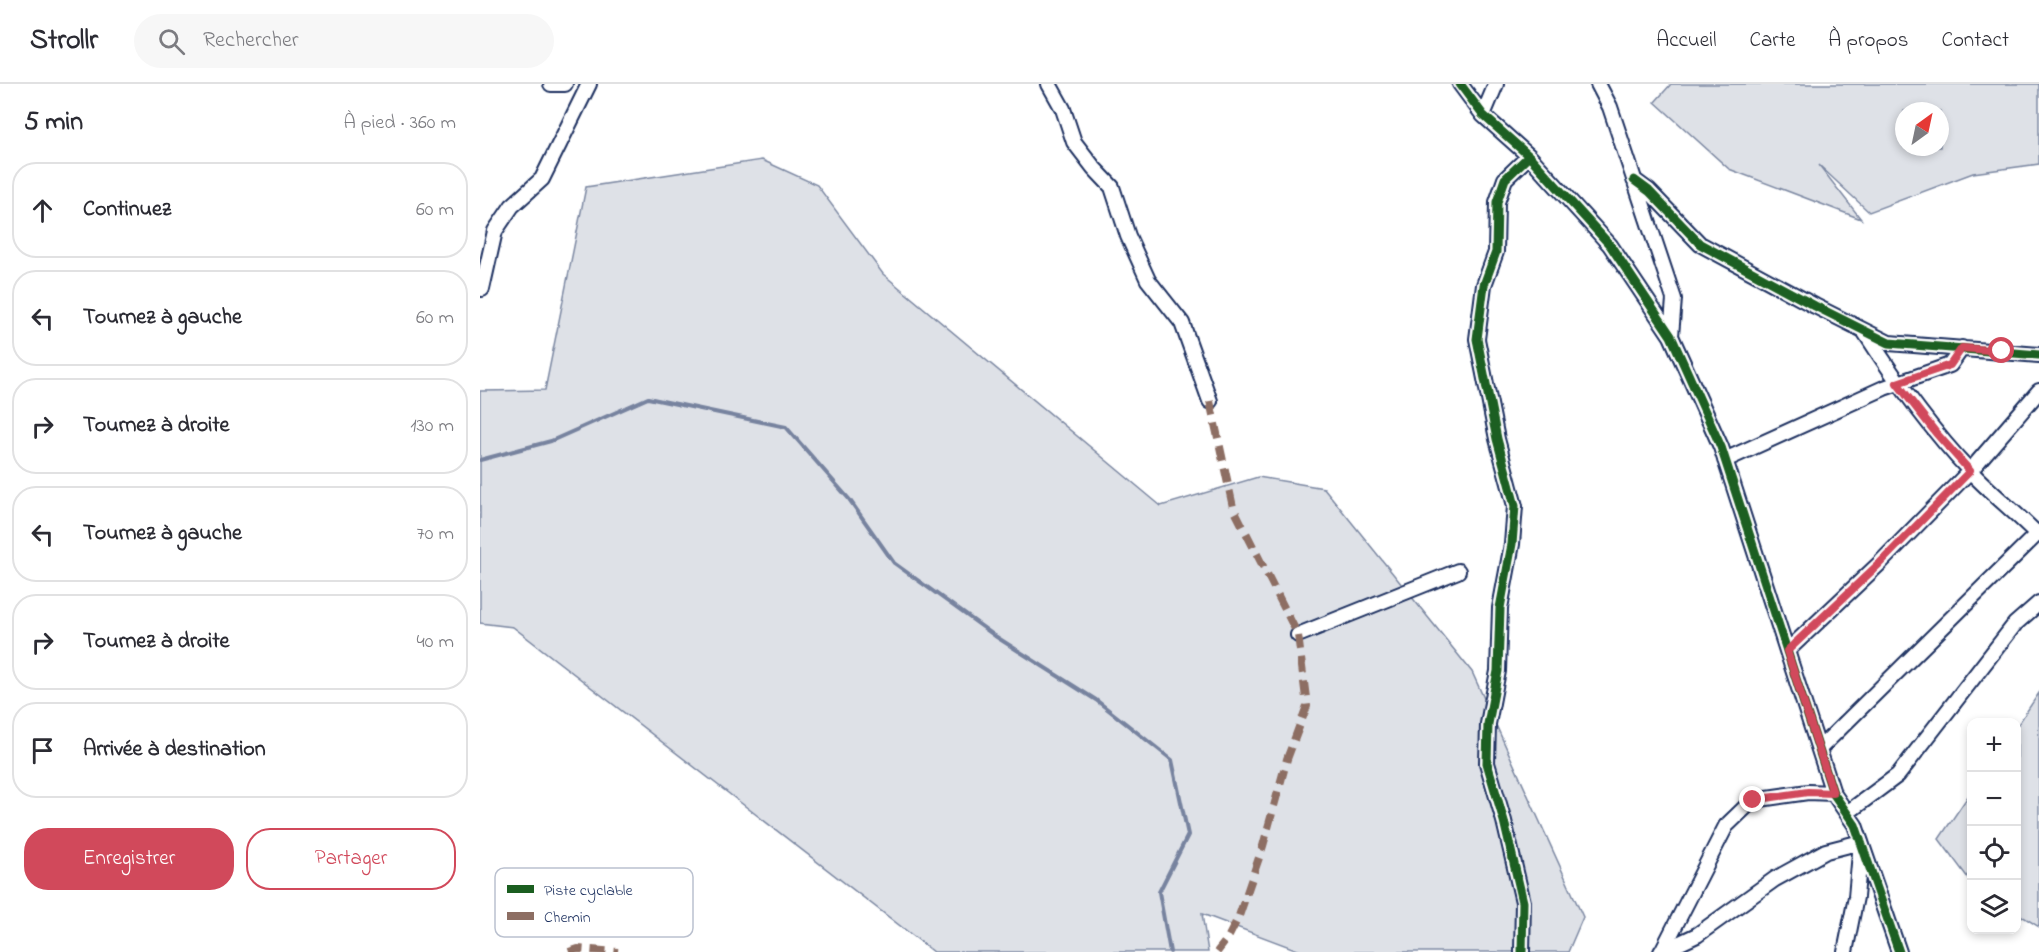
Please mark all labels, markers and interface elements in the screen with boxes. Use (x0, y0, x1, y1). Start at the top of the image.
search box (134, 14, 554, 68)
text: Strollr (30, 21, 98, 62)
icon: search (155, 25, 188, 58)
text: Rechercher (203, 25, 299, 57)
text: Accueil (1656, 26, 1717, 56)
text: Carte (1750, 26, 1795, 56)
text: À propos (1828, 26, 1908, 56)
text: Contact (1941, 26, 2009, 56)
north arrow (1895, 102, 1949, 156)
text: 5 min (24, 104, 83, 142)
text: À pied · 360 m (344, 109, 456, 138)
icon: ahead (26, 194, 59, 227)
text: Continuez (83, 194, 171, 226)
text: 60 m (416, 196, 454, 225)
icon: left (26, 302, 59, 335)
text: Tournez à gauche (83, 302, 242, 334)
text: 60 m (416, 304, 454, 333)
route start (1988, 337, 2014, 363)
icon: right (26, 410, 59, 443)
text: Tournez à droite (83, 410, 229, 442)
text: 130 m (410, 412, 454, 441)
icon: left (26, 518, 59, 551)
text: Tournez à gauche (83, 518, 242, 550)
text: 70 m (417, 520, 454, 549)
icon: right (26, 626, 59, 659)
text: Tournez à droite (83, 626, 229, 658)
text: 40 m (417, 628, 454, 657)
map controls (1967, 718, 2021, 934)
button: + (1967, 718, 2021, 772)
icon: arrive (26, 734, 59, 767)
text: Arrivée à destination (83, 734, 266, 766)
button: − (1967, 772, 2021, 826)
route end (1739, 786, 1765, 812)
button: locate (1967, 826, 2021, 880)
button: Enregistrer (24, 828, 234, 890)
button: Partager (246, 828, 456, 890)
legend (495, 868, 693, 937)
text: Piste cyclable (544, 879, 633, 903)
button: layers (1967, 880, 2021, 934)
text: Chemin (544, 906, 591, 930)

